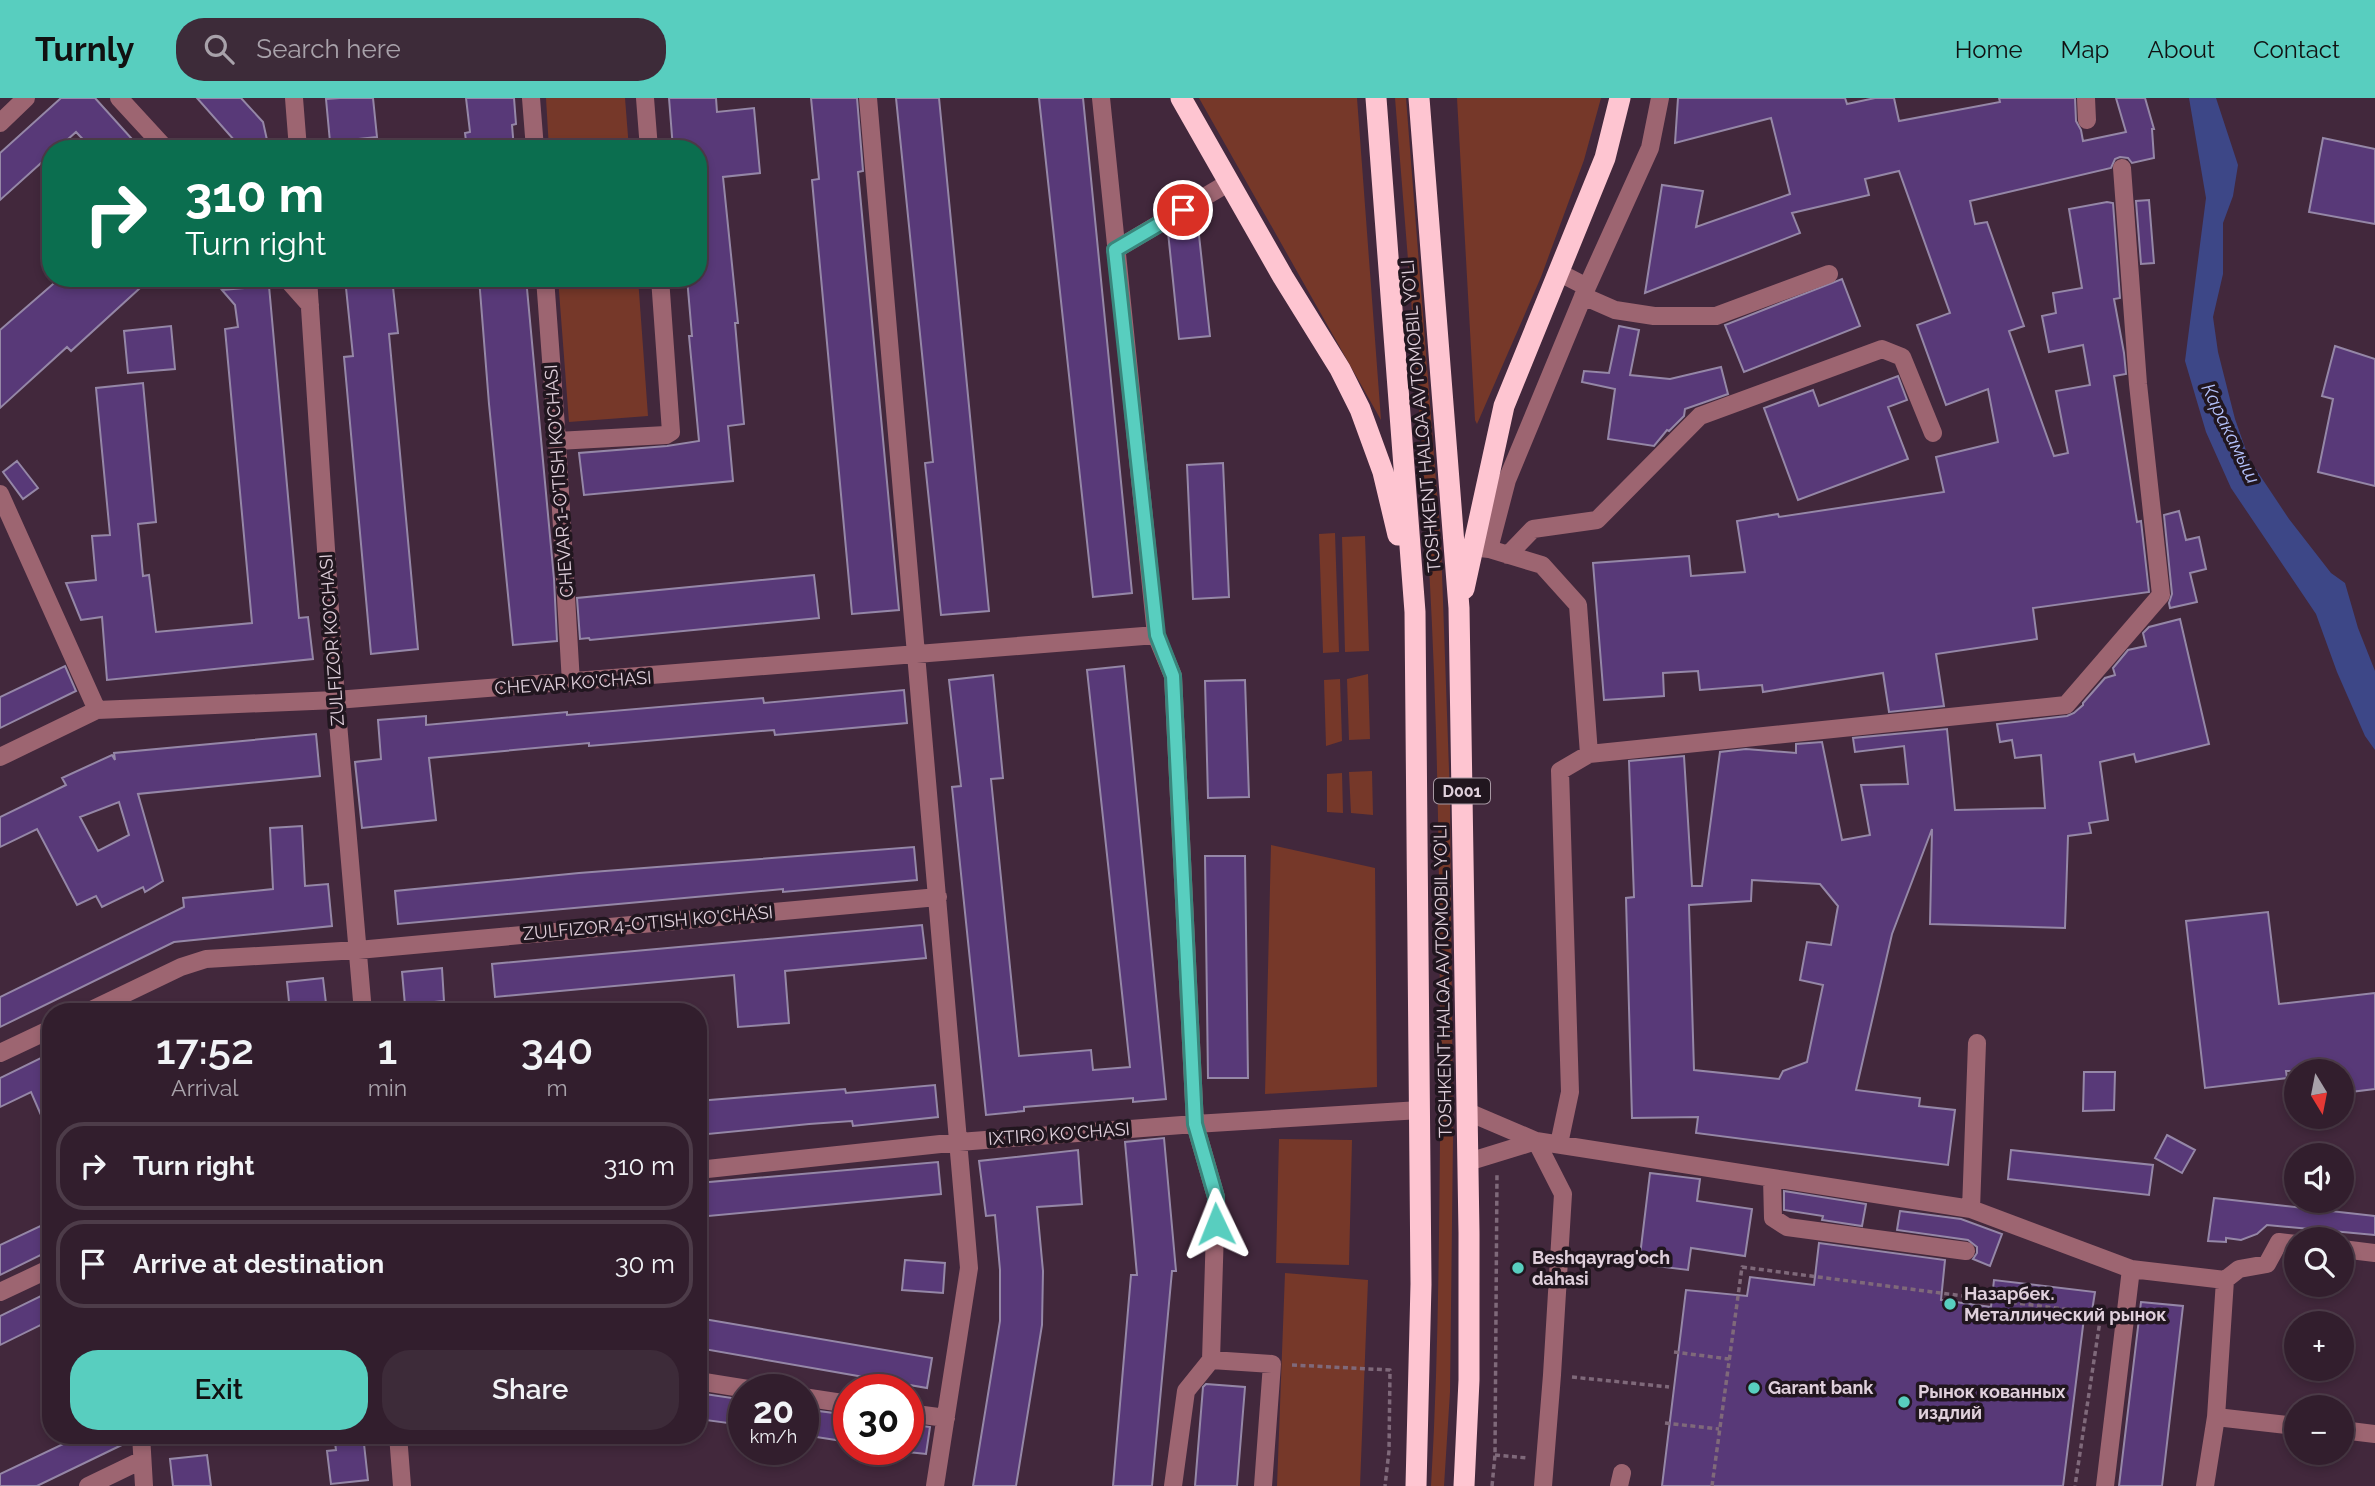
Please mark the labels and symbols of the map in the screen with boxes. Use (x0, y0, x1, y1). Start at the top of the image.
pin (1153, 180, 1213, 240)
street label: TOSHKENT HALQA AVTOMOBIL YO'LI (1396, 259, 1445, 573)
street label: CHEVAR 1-O'TISH KO'CHASI (540, 364, 577, 598)
water label: Каракамыш (2197, 380, 2265, 487)
street label: ZULFIZOR KO'CHASI (315, 553, 348, 727)
street label: CHEVAR KO'CHASI (494, 667, 652, 698)
road number: D001 (1434, 778, 1490, 804)
street label: TOSHKENT HALQA AVTOMOBIL YO'LI (1429, 824, 1456, 1138)
street label: ZULFIZOR 4-O'TISH KO'CHASI (522, 901, 774, 944)
north arrow (2284, 1059, 2354, 1129)
street label: IXTIRO KO'CHASI (987, 1118, 1131, 1149)
position arrow (1179, 1187, 1253, 1261)
place label: Beshqayrag'och dahasi (1532, 1247, 1670, 1289)
marker: Beshqayrag'och dahasi (1510, 1260, 1526, 1276)
place label: Назарбек. Металлический рынок (1964, 1283, 2166, 1325)
marker: Назарбек. Металлический рынок (1942, 1296, 1958, 1312)
speed limit sign: 30 (833, 1374, 924, 1465)
place label: Garant bank (1768, 1377, 1874, 1398)
marker: Garant bank (1746, 1380, 1762, 1396)
place label: Рынок кованных издлий (1918, 1381, 2066, 1423)
marker: Рынок кованных издлий (1896, 1394, 1912, 1410)

